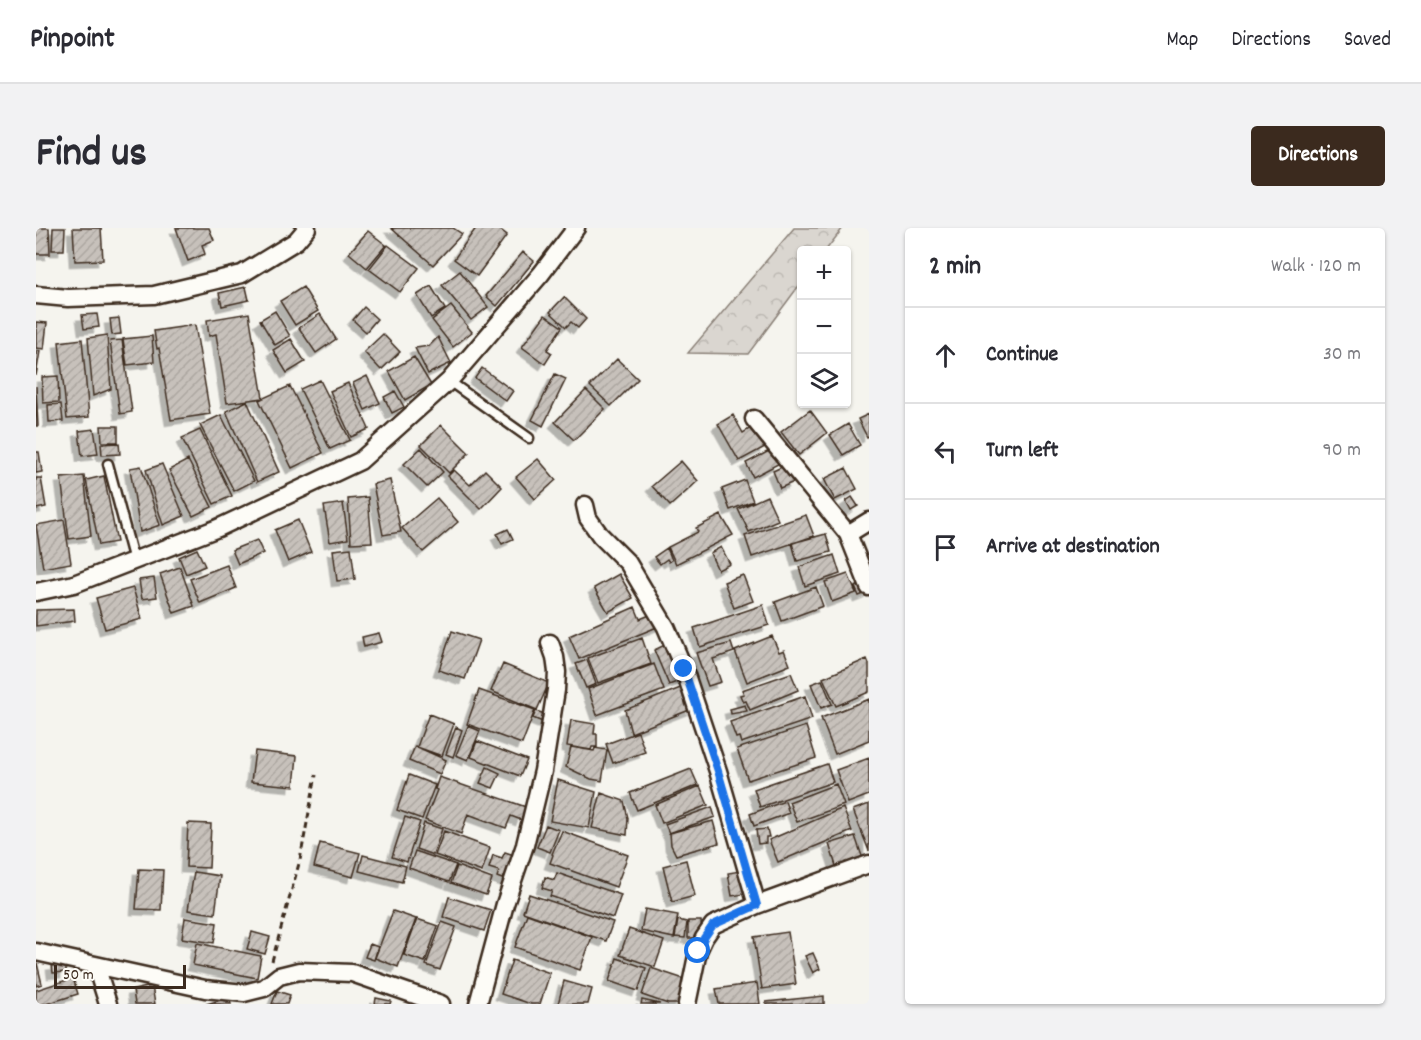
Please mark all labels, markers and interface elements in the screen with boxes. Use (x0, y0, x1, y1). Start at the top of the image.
text: Pinpoint (30, 21, 115, 61)
text: Map (1167, 26, 1198, 56)
text: Directions (1231, 26, 1311, 56)
text: Saved (1344, 26, 1391, 56)
text: Find us (36, 126, 147, 186)
button: Directions (1251, 126, 1385, 186)
map controls (797, 246, 851, 408)
button: + (797, 246, 851, 300)
text: 2 min (929, 249, 981, 286)
text: Walk · 120 m (1271, 253, 1361, 281)
button: − (797, 300, 851, 354)
icon: ahead (929, 339, 962, 372)
text: Continue (986, 340, 1058, 371)
text: 30 m (1323, 341, 1361, 369)
button: layers (797, 354, 851, 408)
icon: left (929, 435, 962, 468)
text: Turn left (986, 436, 1058, 467)
text: 90 m (1323, 437, 1361, 465)
icon: arrive (929, 531, 962, 564)
text: Arrive at destination (986, 532, 1160, 563)
route end (670, 655, 696, 681)
route start (684, 937, 710, 963)
scale bar (54, 962, 186, 990)
text: 50 m (63, 964, 94, 987)

